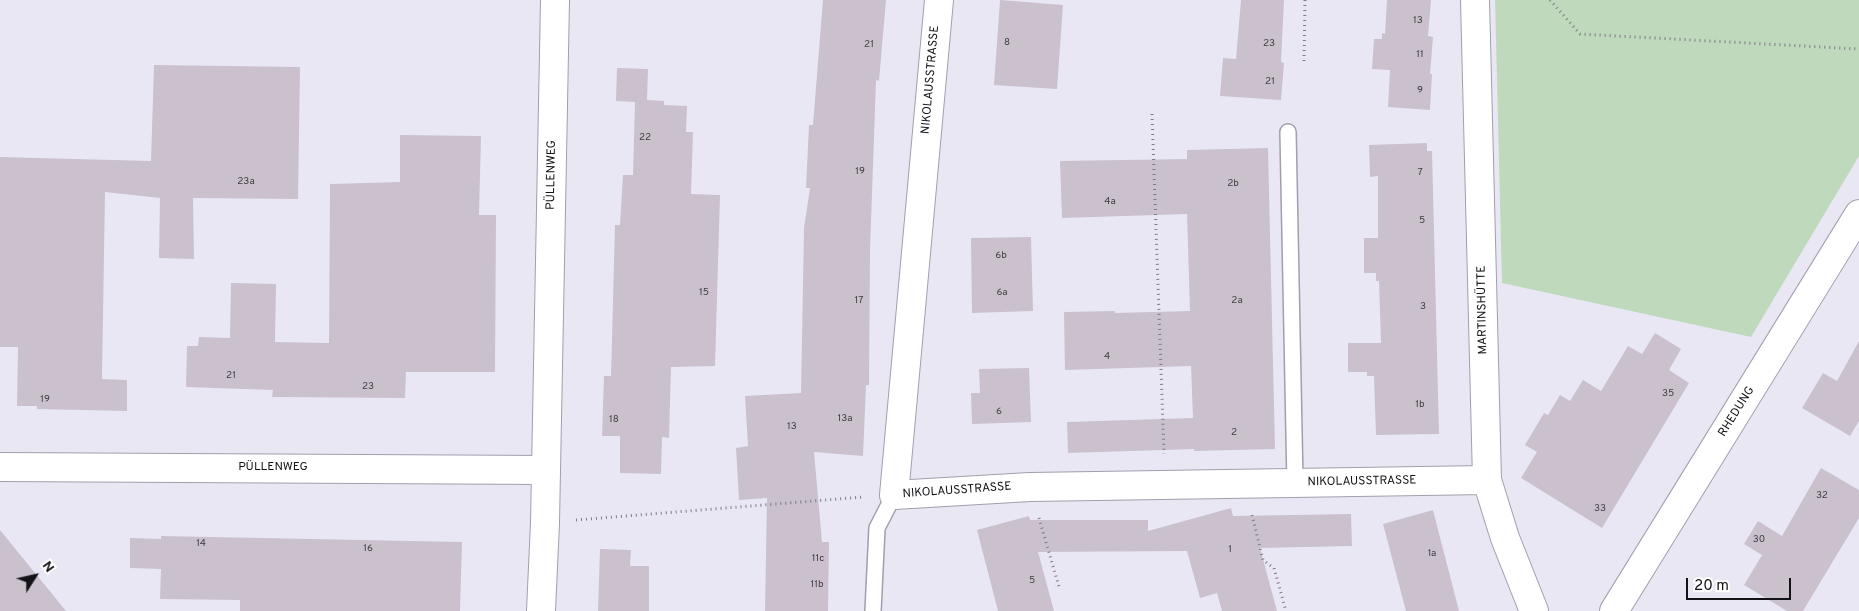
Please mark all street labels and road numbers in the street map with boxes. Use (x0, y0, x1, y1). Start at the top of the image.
street label: NIKOLAUSSTRASSE (919, 25, 943, 135)
street label: PÜLLENWEG (544, 140, 560, 210)
street label: MARTINSHÜTTE (1475, 265, 1491, 355)
street label: RHEDUNG (1716, 384, 1758, 440)
street label: PÜLLENWEG (238, 461, 308, 475)
street label: NIKOLAUSSTRASSE (1307, 474, 1417, 490)
street label: NIKOLAUSSTRASSE (902, 480, 1012, 502)

